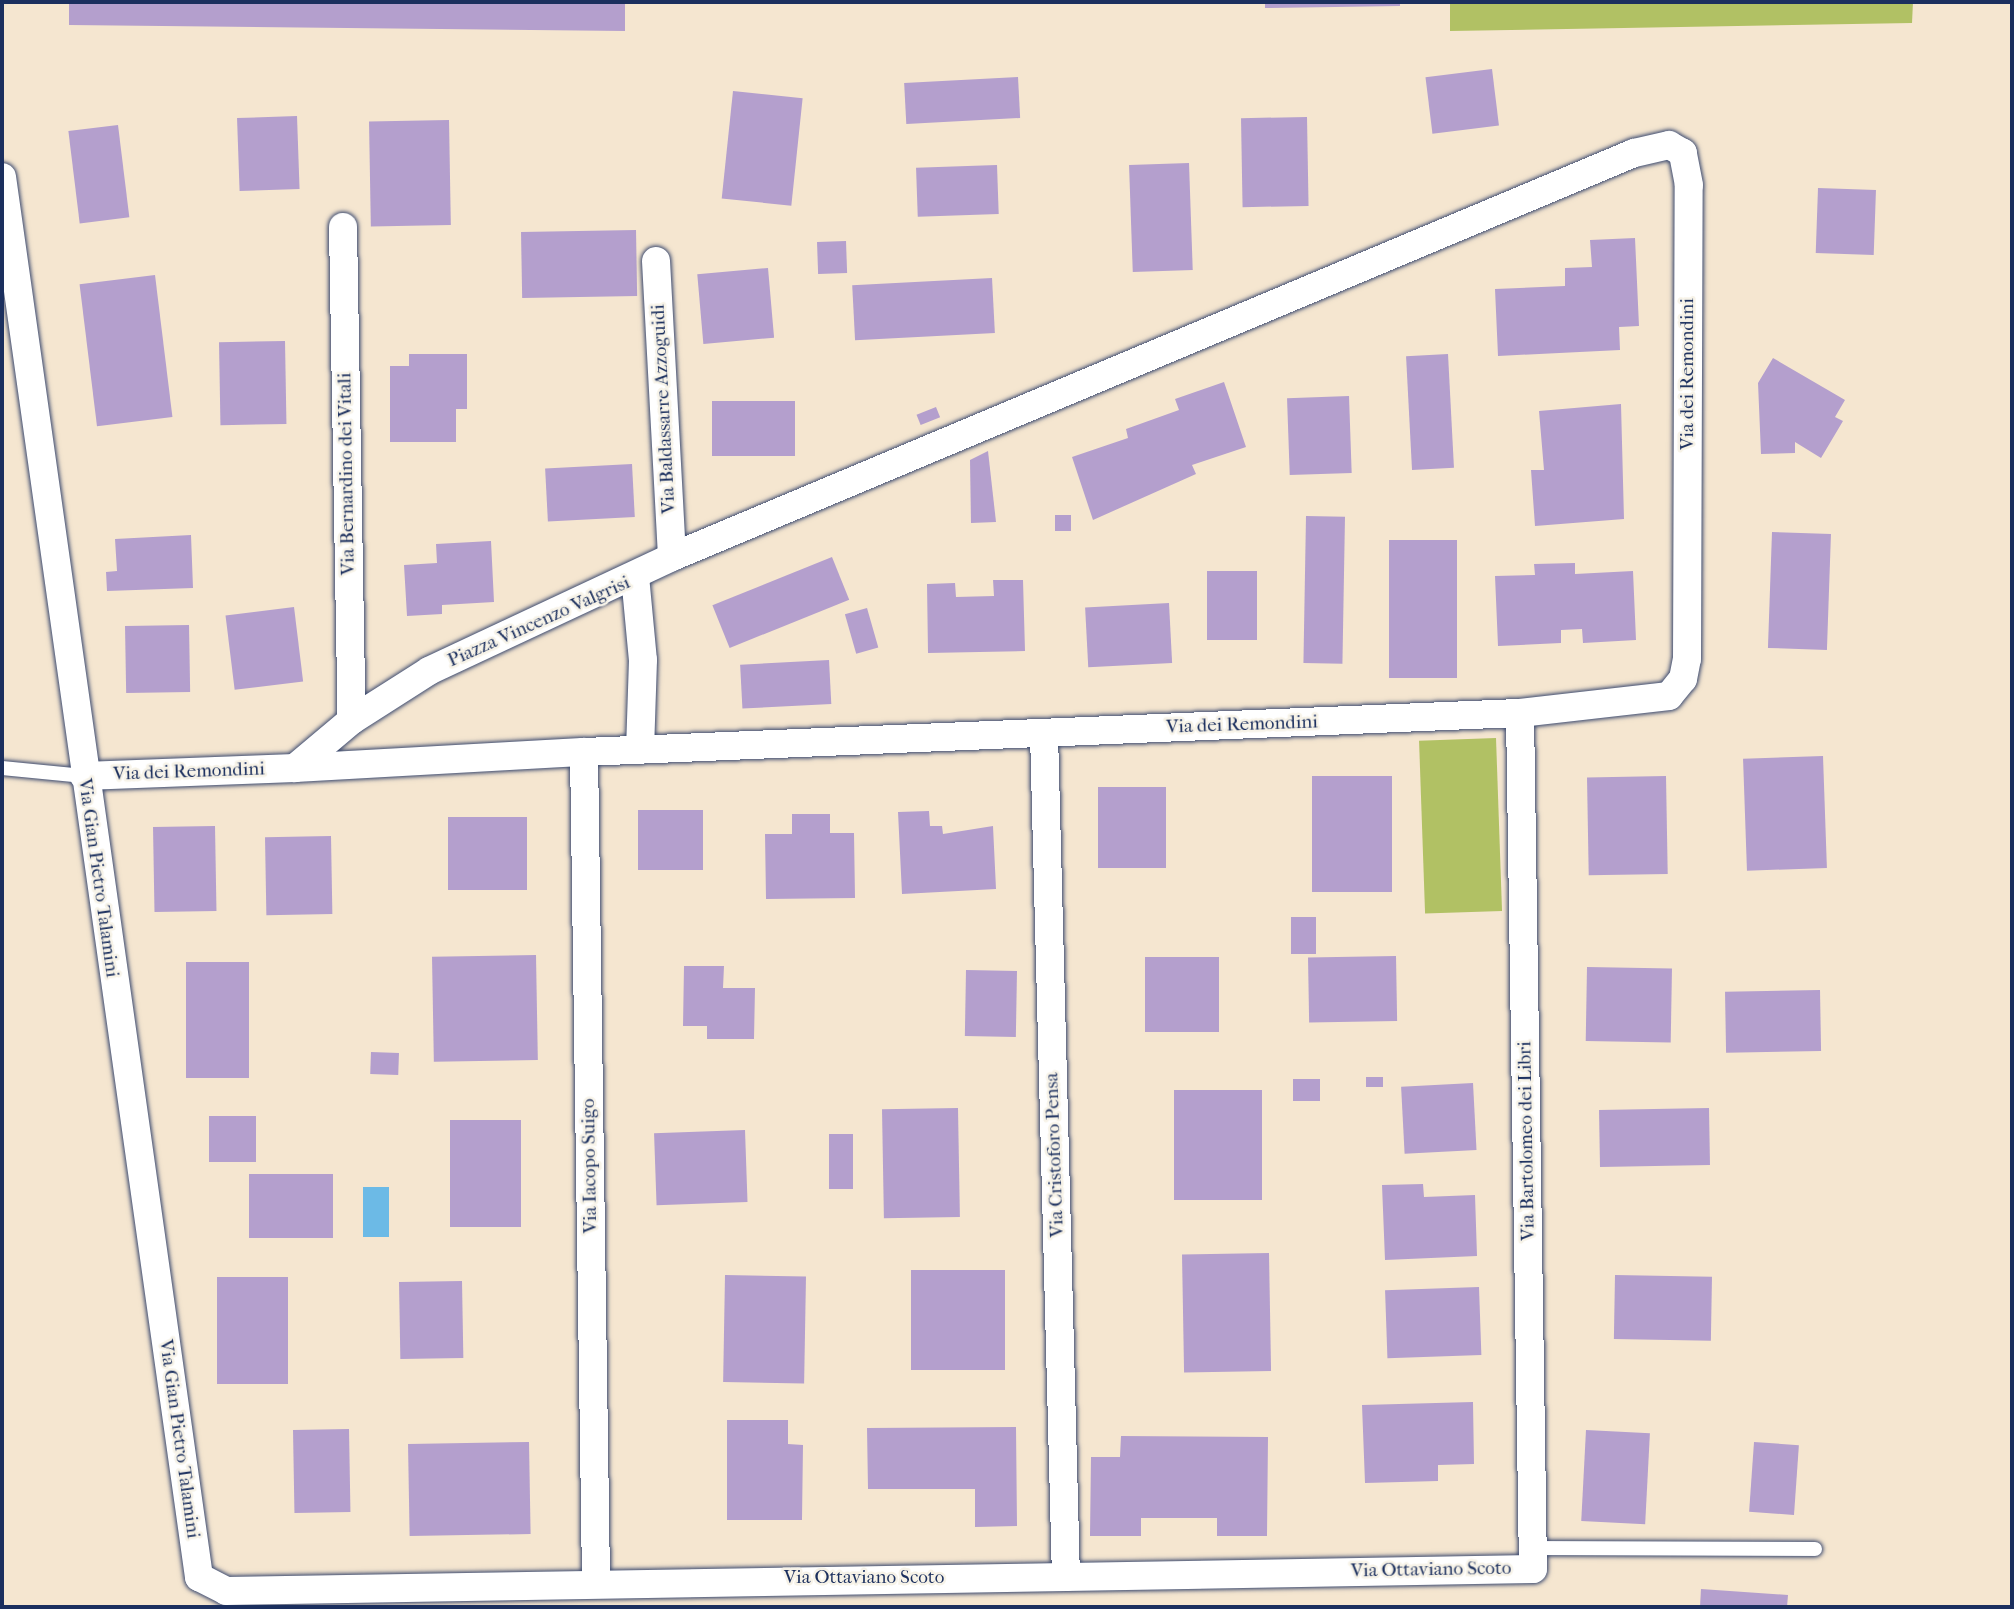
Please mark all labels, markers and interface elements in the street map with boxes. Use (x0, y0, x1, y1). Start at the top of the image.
street label: Via dei Remondini (1677, 298, 1699, 450)
street label: Via Baldassarre Azzoguidi (647, 304, 681, 514)
street label: Via Bernardino dei Vitali (334, 373, 360, 575)
street label: Piazza Vincenzo Valgrisi (444, 572, 634, 672)
street label: Via dei Remondini (1166, 711, 1318, 739)
street label: Via dei Remondini (113, 758, 265, 786)
street label: Via Gian Pietro Talamini (73, 777, 123, 979)
street label: Via Bartolomeo dei Libri (1514, 1041, 1540, 1241)
street label: Via Cristoforo Pensa (1041, 1072, 1069, 1238)
street label: Via Iacopo Suigo (577, 1098, 603, 1234)
street label: Via Gian Pietro Talamini (154, 1338, 204, 1540)
street label: Via Ottaviano Scoto (1351, 1557, 1511, 1583)
street label: Via Ottaviano Scoto (784, 1567, 944, 1589)

